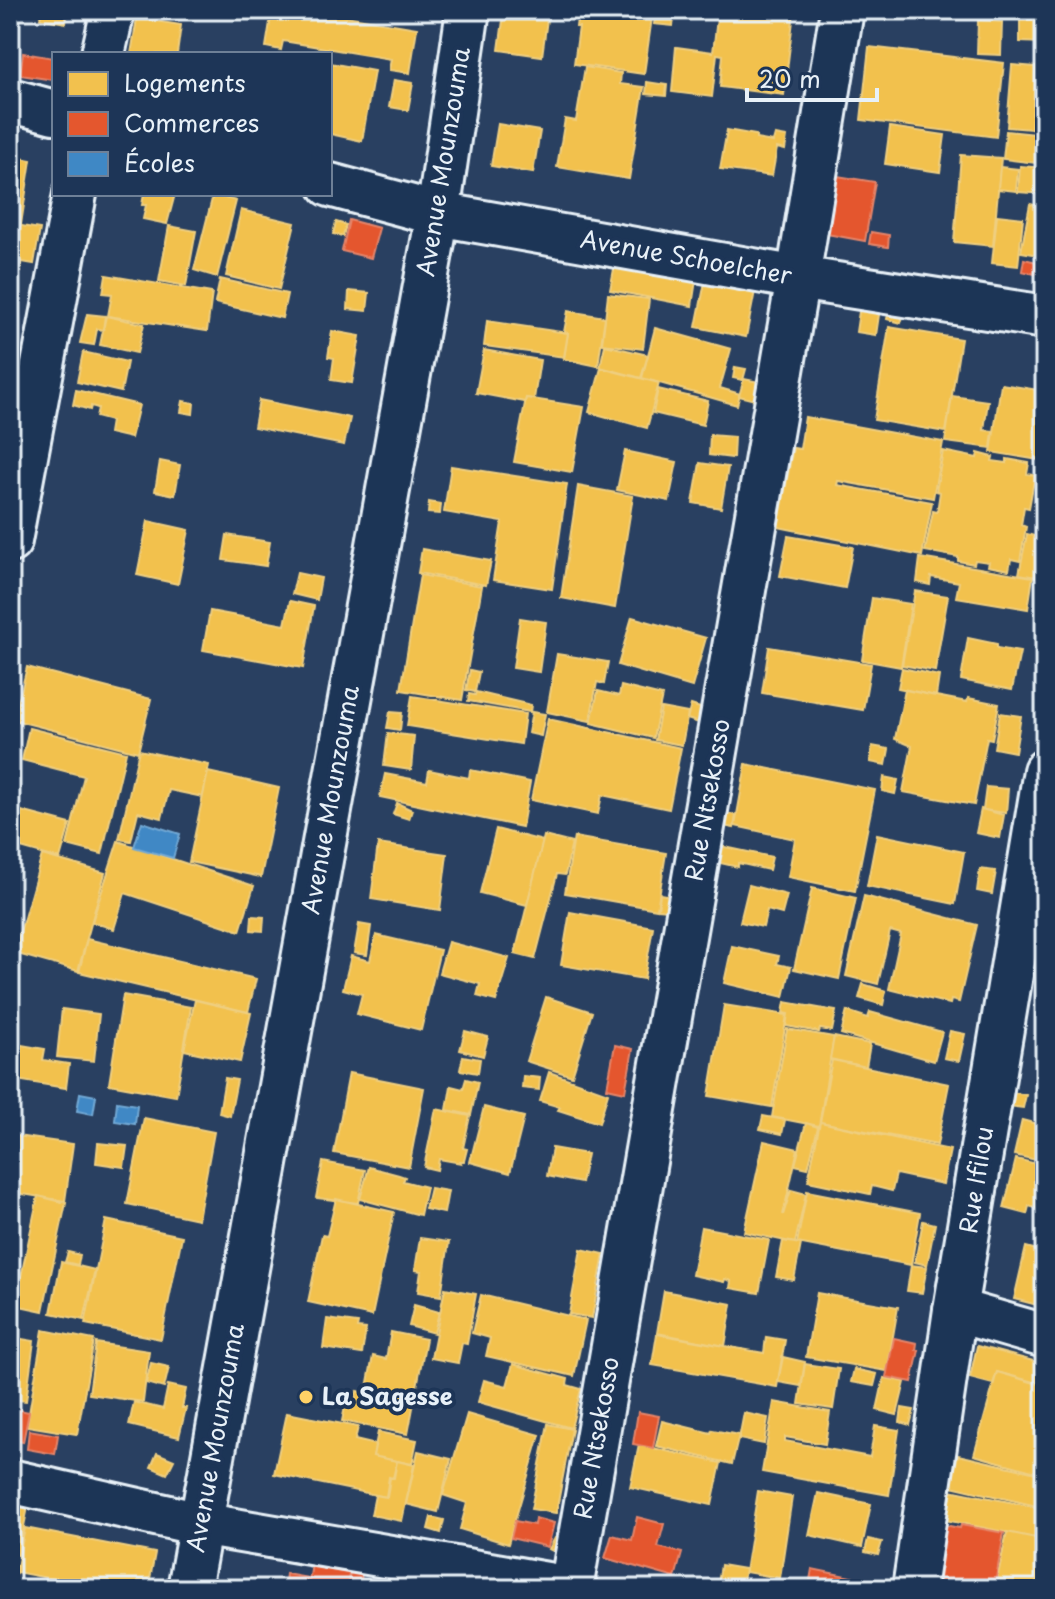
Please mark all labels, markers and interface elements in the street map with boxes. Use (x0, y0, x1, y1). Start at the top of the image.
street label: Avenue Mounzouma (406, 44, 478, 279)
legend (52, 52, 332, 196)
scale bar (747, 52, 877, 102)
text: 20 m (759, 60, 821, 96)
text: Logements (124, 64, 246, 100)
text: Commerces (124, 104, 259, 140)
text: Écoles (124, 144, 195, 180)
street label: Avenue Schoelcher (578, 220, 796, 292)
street label: Avenue Mounzouma (291, 682, 367, 917)
street label: Rue Ntsekosso (674, 716, 738, 884)
street label: Rue Ifilou (949, 1124, 1001, 1236)
street label: Avenue Mounzouma (176, 1320, 252, 1555)
street label: Rue Ntsekosso (563, 1354, 627, 1522)
place label: La Sagesse (322, 1377, 453, 1413)
marker: La Sagesse (297, 1388, 315, 1406)

